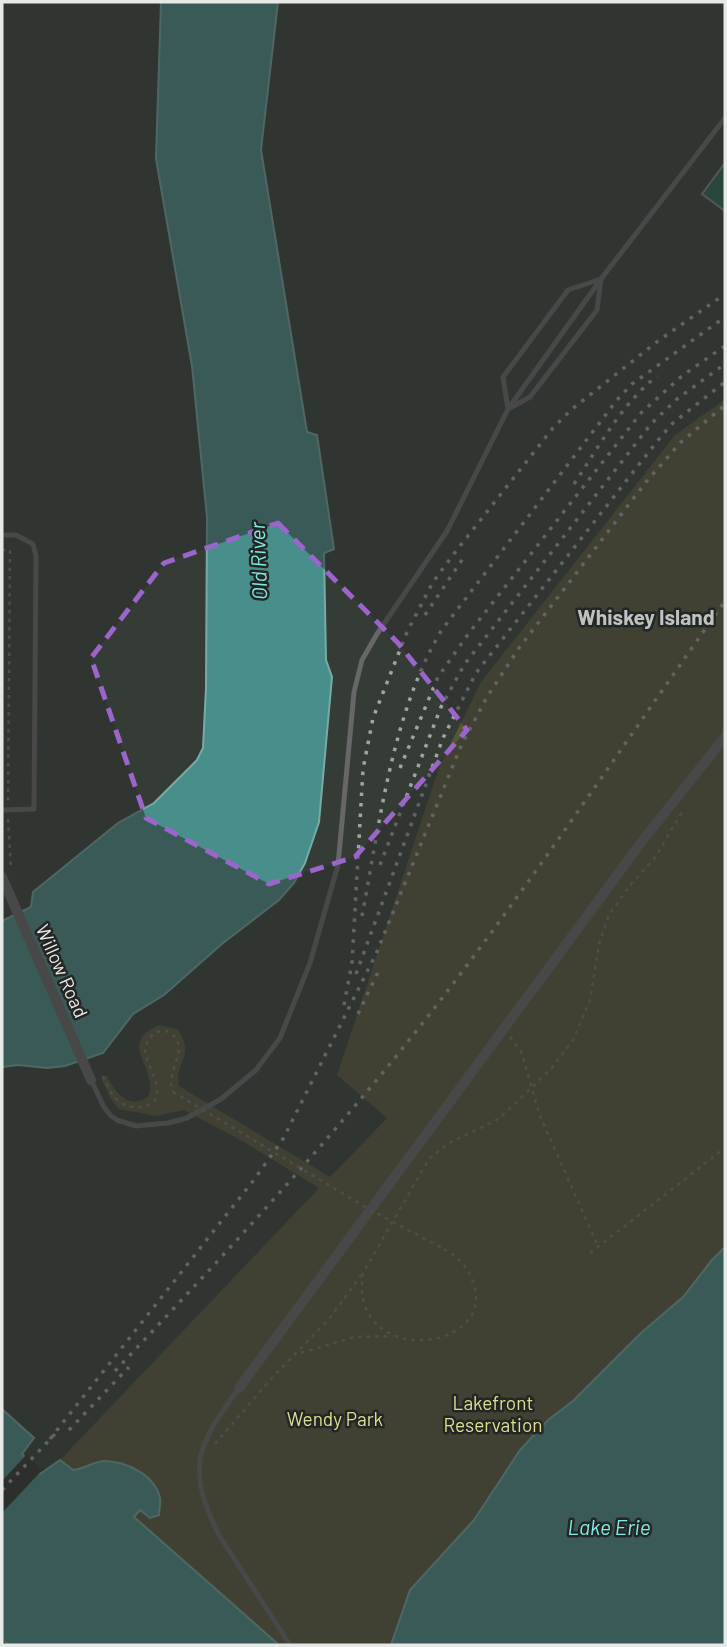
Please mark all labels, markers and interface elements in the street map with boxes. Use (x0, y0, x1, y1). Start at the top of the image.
water label: Old River (244, 521, 271, 600)
district label: Whiskey Island (577, 604, 715, 629)
street label: Willow Road (32, 921, 93, 1021)
park label: Lakefront Reservation (443, 1391, 543, 1436)
park label: Wendy Park (287, 1407, 383, 1430)
water label: Lake Erie (567, 1514, 651, 1539)

